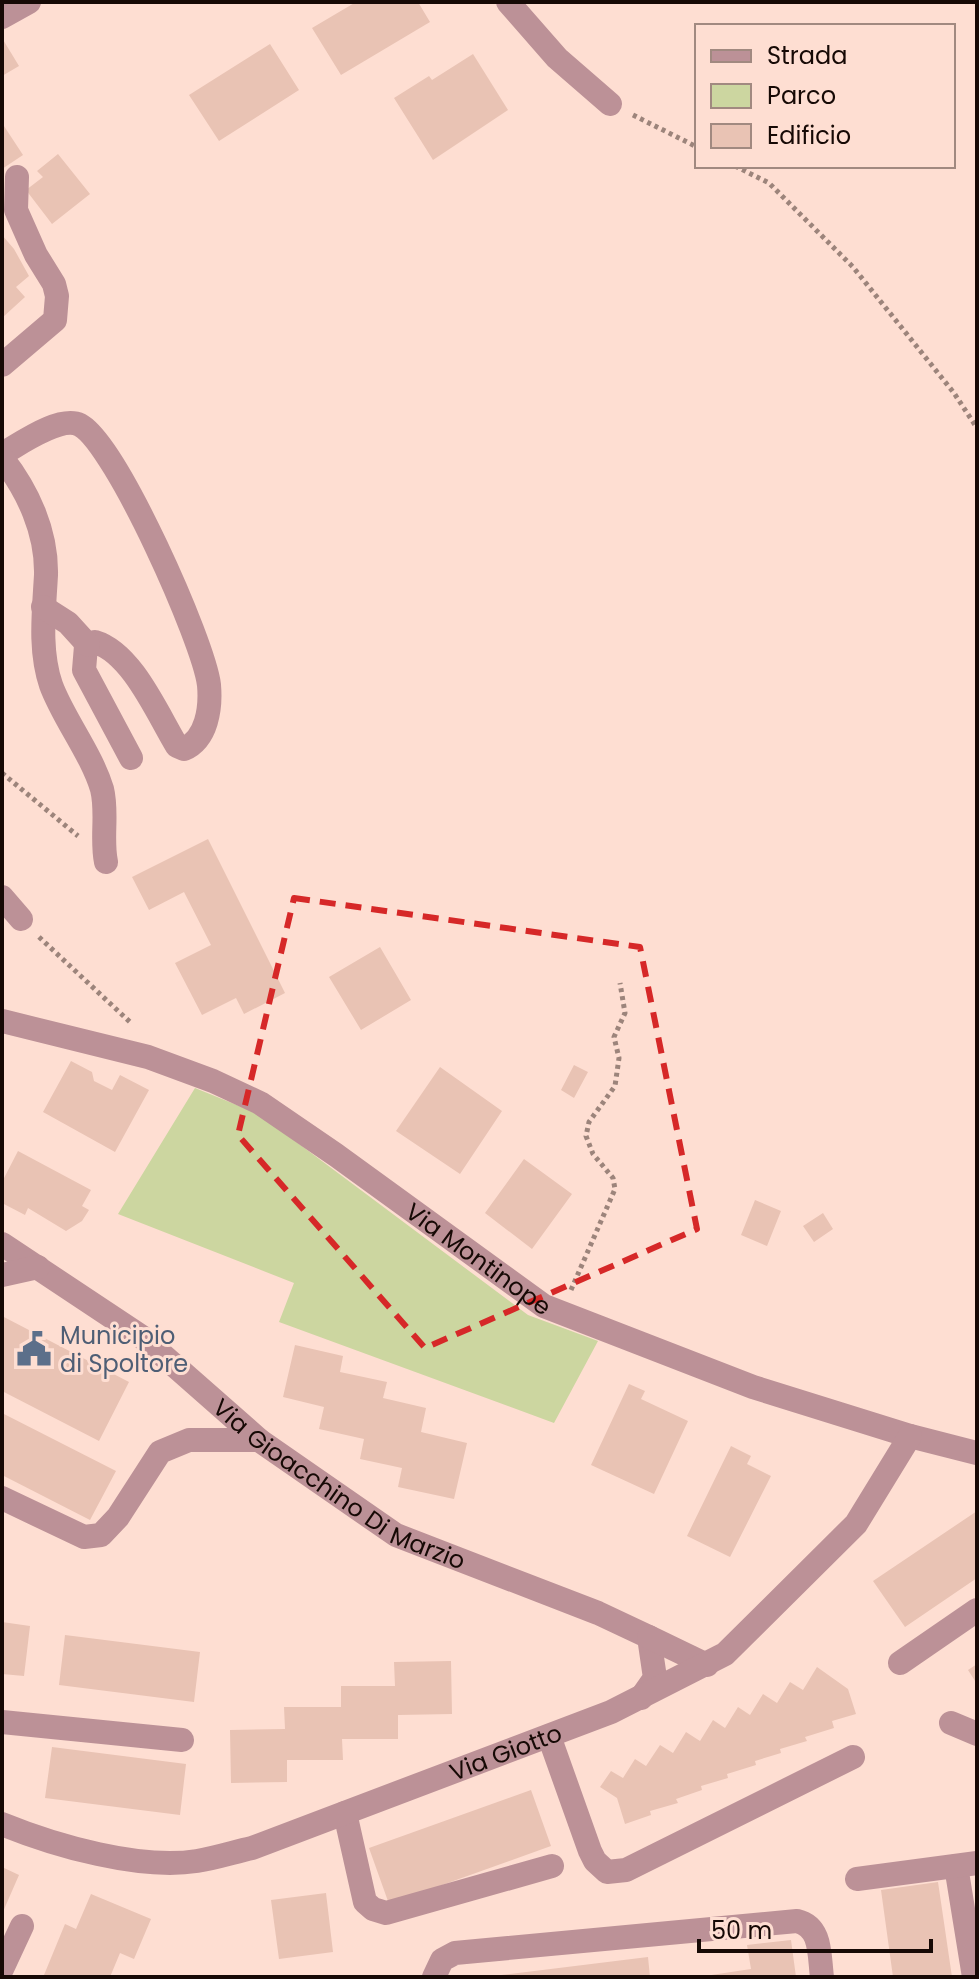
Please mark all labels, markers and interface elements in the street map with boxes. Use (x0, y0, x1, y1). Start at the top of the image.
legend (695, 24, 955, 168)
text: Strada (767, 39, 847, 72)
text: Parco (767, 79, 836, 112)
text: Edificio (767, 119, 851, 152)
street label: Via Montinope (399, 1195, 558, 1323)
place label: Municipio di Spoltore (60, 1319, 188, 1380)
public building icon: Municipio di Spoltore (15, 1330, 53, 1368)
street label: Via Gioacchino Di Marzio (206, 1391, 470, 1577)
street label: Via Giotto (445, 1716, 566, 1788)
scale bar (699, 1903, 931, 1953)
text: 50 m (711, 1914, 772, 1947)

